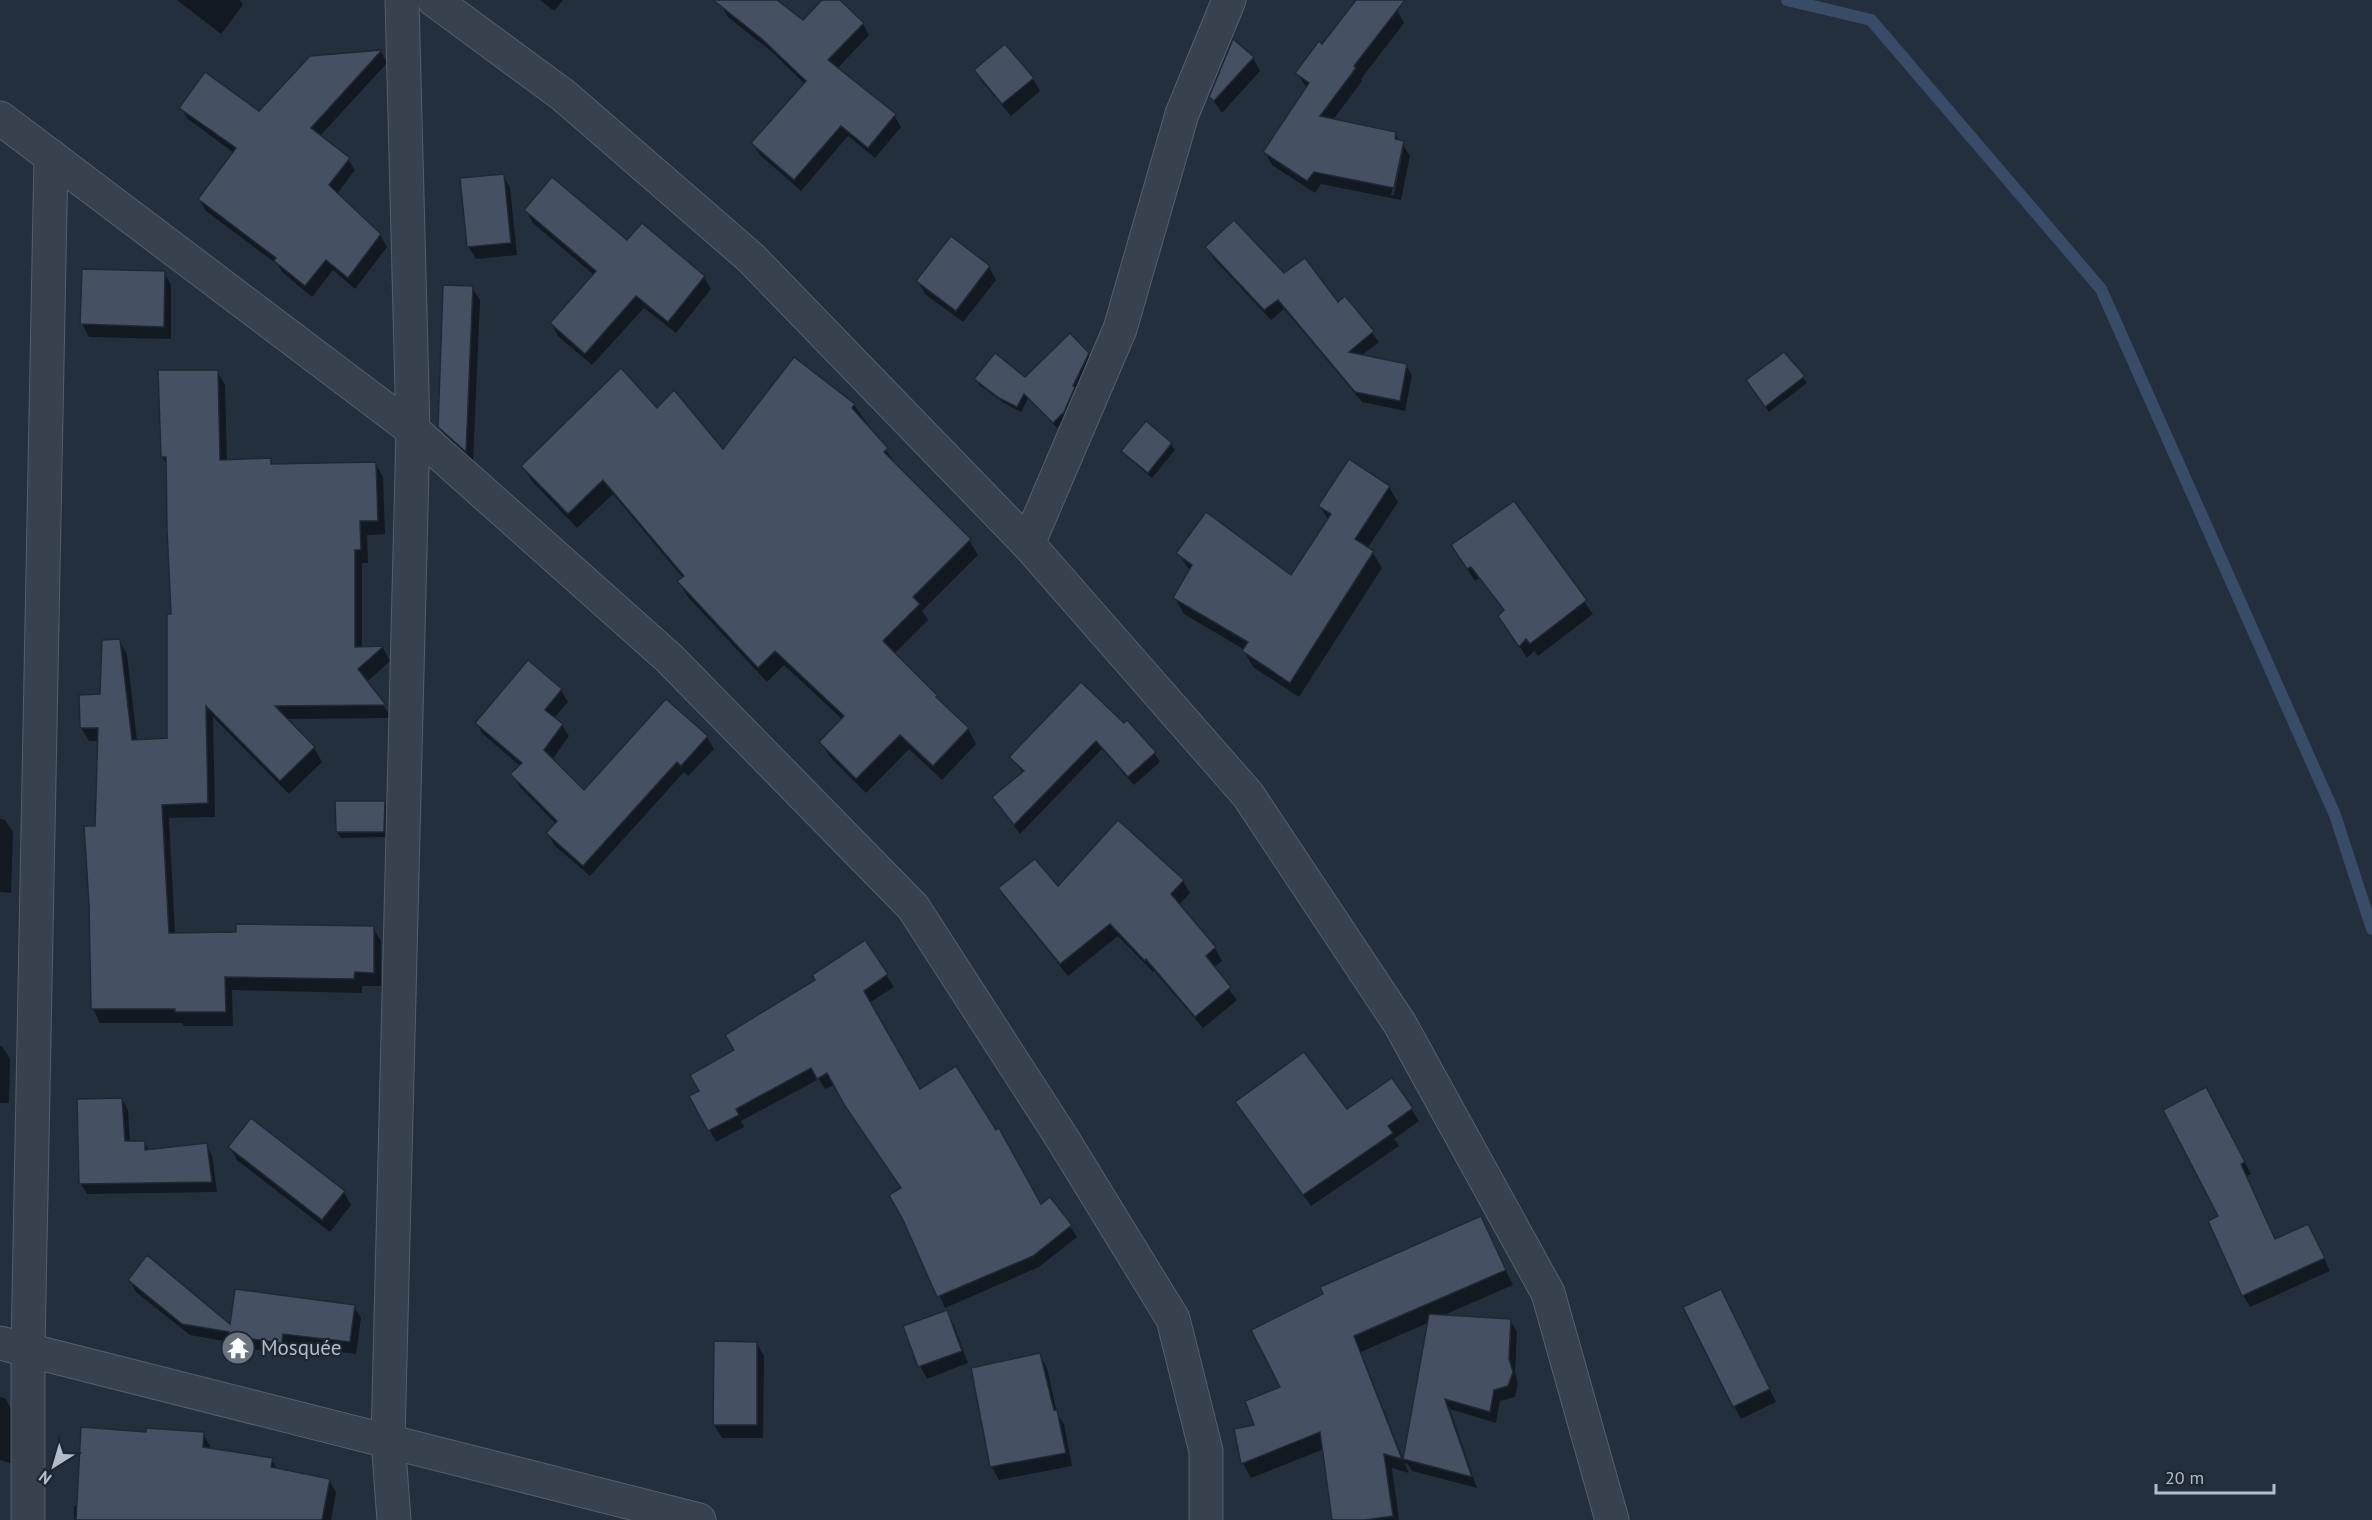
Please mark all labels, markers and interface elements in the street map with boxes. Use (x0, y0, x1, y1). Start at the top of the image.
temple icon: Mosquée (220, 1330, 256, 1366)
place label: Mosquée (261, 1334, 341, 1361)
north arrow (24, 1436, 84, 1496)
scale bar (2156, 1457, 2274, 1495)
text: 20 m (2165, 1466, 2204, 1489)
text: N (35, 1467, 55, 1489)

